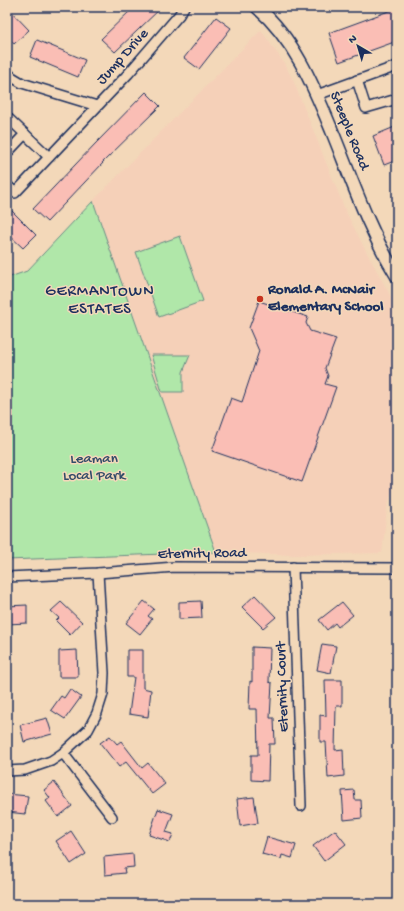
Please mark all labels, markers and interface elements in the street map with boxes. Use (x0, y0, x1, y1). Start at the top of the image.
street label: Jump Drive (93, 25, 153, 89)
north arrow (338, 26, 378, 66)
text: N (347, 33, 360, 47)
street label: Steeple Road (325, 89, 373, 174)
place label: Ronald A. McNair Elementary School (267, 281, 384, 316)
district label: GERMANTOWN ESTATES (45, 283, 155, 320)
marker: Ronald A. McNair Elementary School (255, 294, 265, 304)
park label: Leaman Local Park (63, 450, 126, 485)
street label: Eternity Road (157, 544, 248, 564)
street label: Eternity Court (272, 640, 294, 732)

